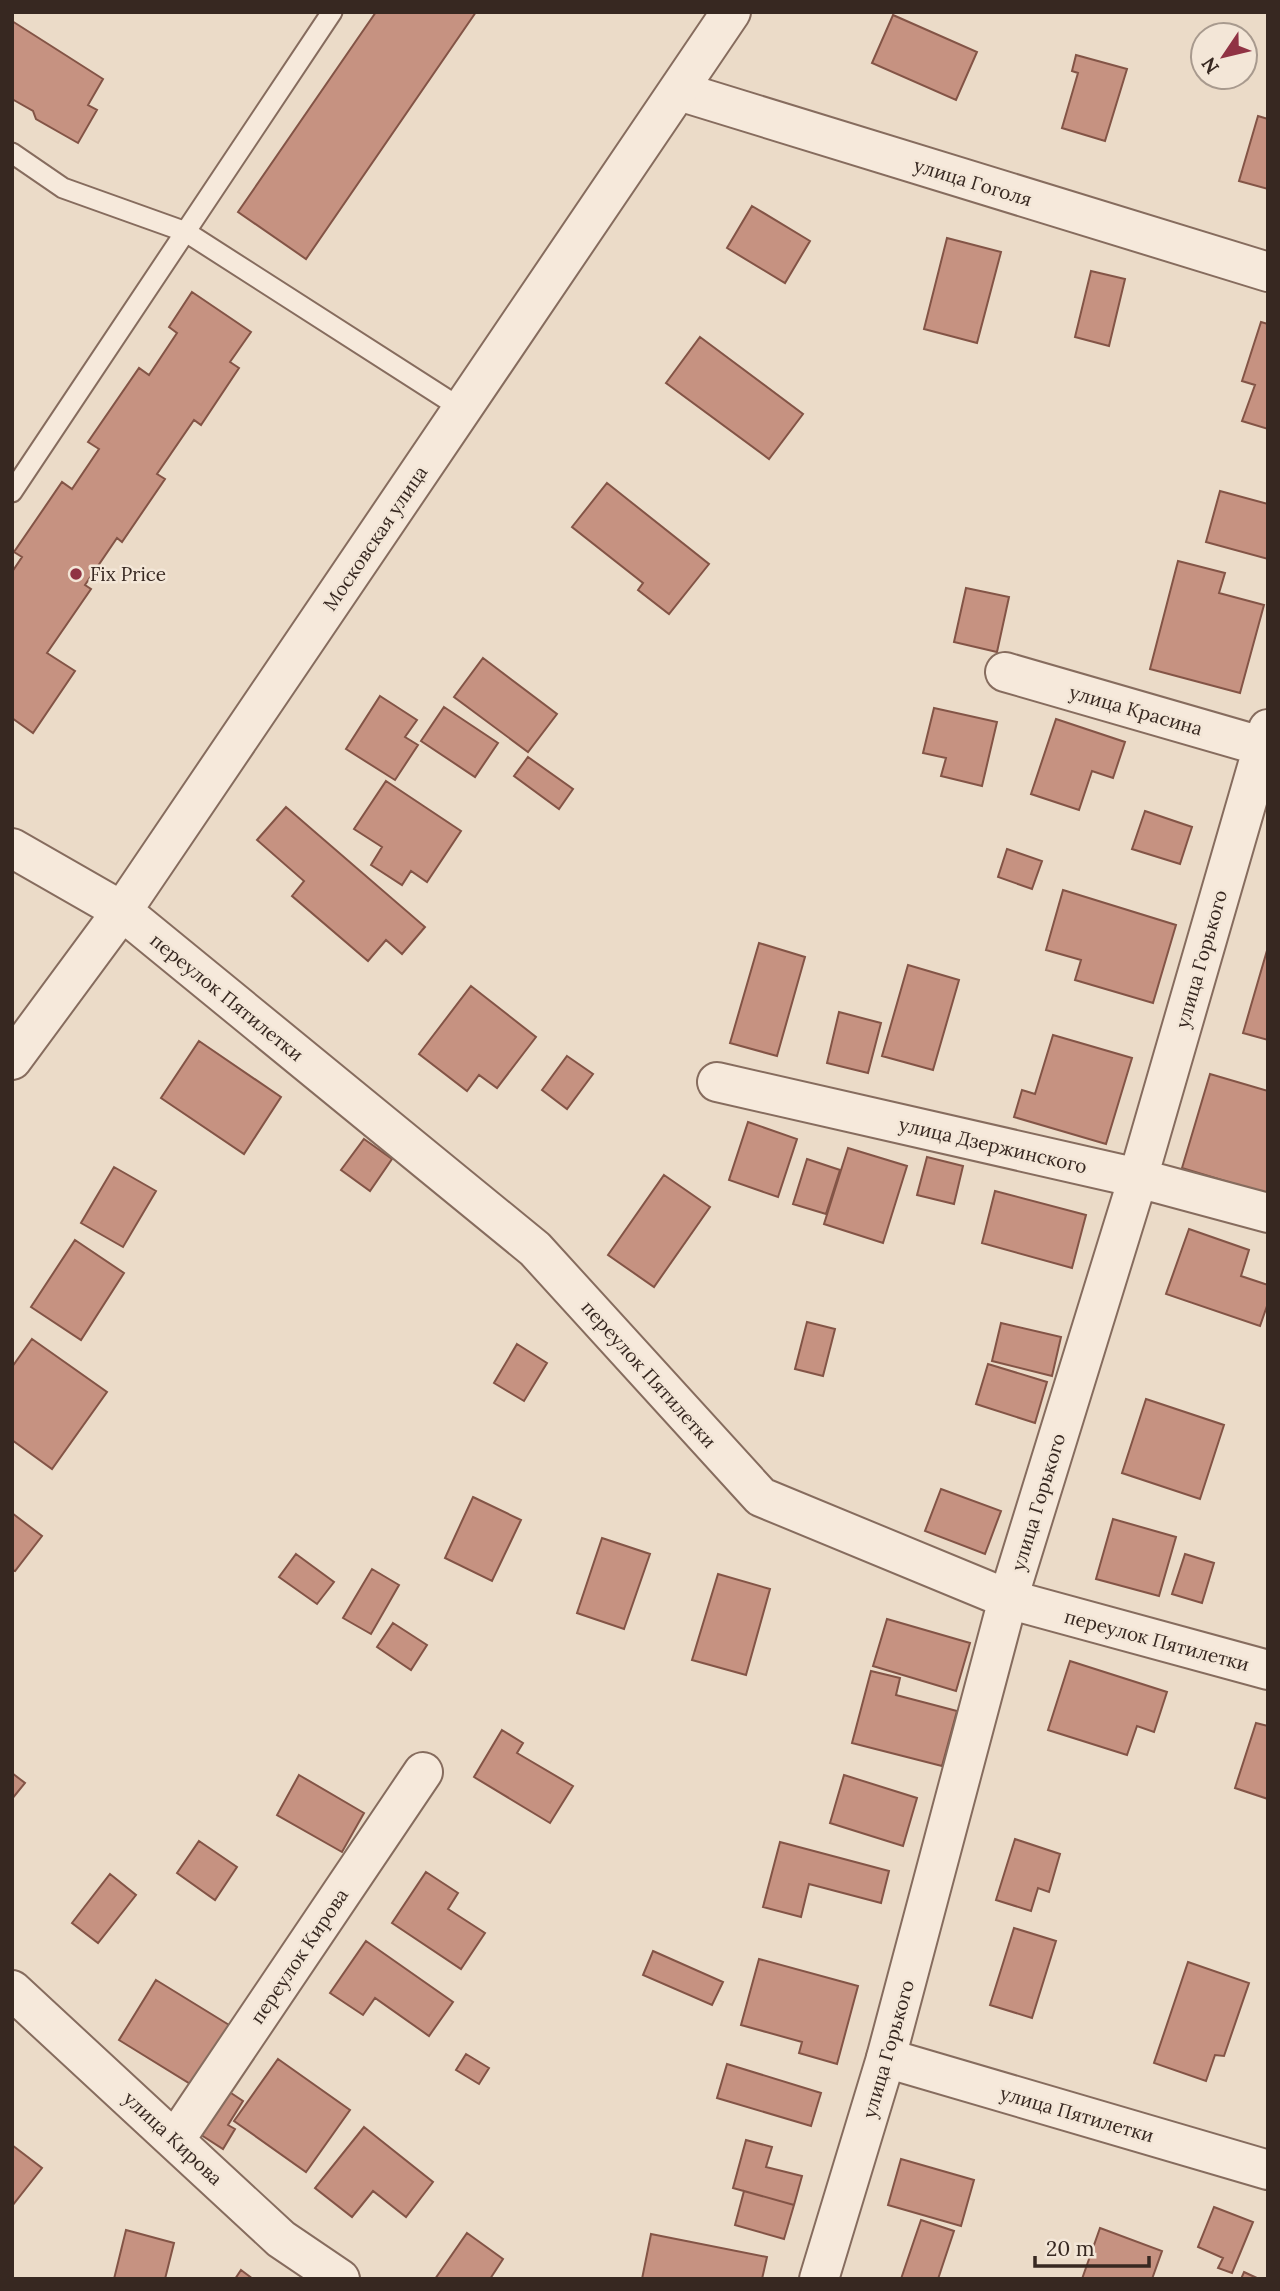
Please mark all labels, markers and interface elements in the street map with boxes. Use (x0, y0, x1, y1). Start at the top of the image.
north arrow (1189, 21, 1259, 91)
text: N (1196, 53, 1224, 79)
street label: улица Гоголя (911, 153, 1035, 211)
street label: Московская улица (318, 461, 433, 615)
place label: Fix Price (90, 562, 166, 586)
marker: Fix Price (68, 566, 84, 582)
street label: улица Красина (1067, 680, 1206, 741)
street label: улица Горького (1170, 887, 1232, 1031)
street label: переулок Пятилетки (145, 928, 309, 1066)
street label: улица Дзержинского (897, 1112, 1089, 1178)
street label: переулок Пятилетки (576, 1295, 722, 1453)
street label: улица Горького (1006, 1430, 1070, 1574)
street label: переулок Пятилетки (1062, 1604, 1252, 1676)
street label: переулок Кирова (245, 1884, 353, 2028)
street label: улица Горького (857, 1977, 919, 2121)
street label: улица Пятилетки (997, 2081, 1157, 2147)
street label: улица Кирова (118, 2086, 228, 2190)
scale bar (1035, 2224, 1149, 2268)
text: 20 m (1046, 2235, 1095, 2262)

